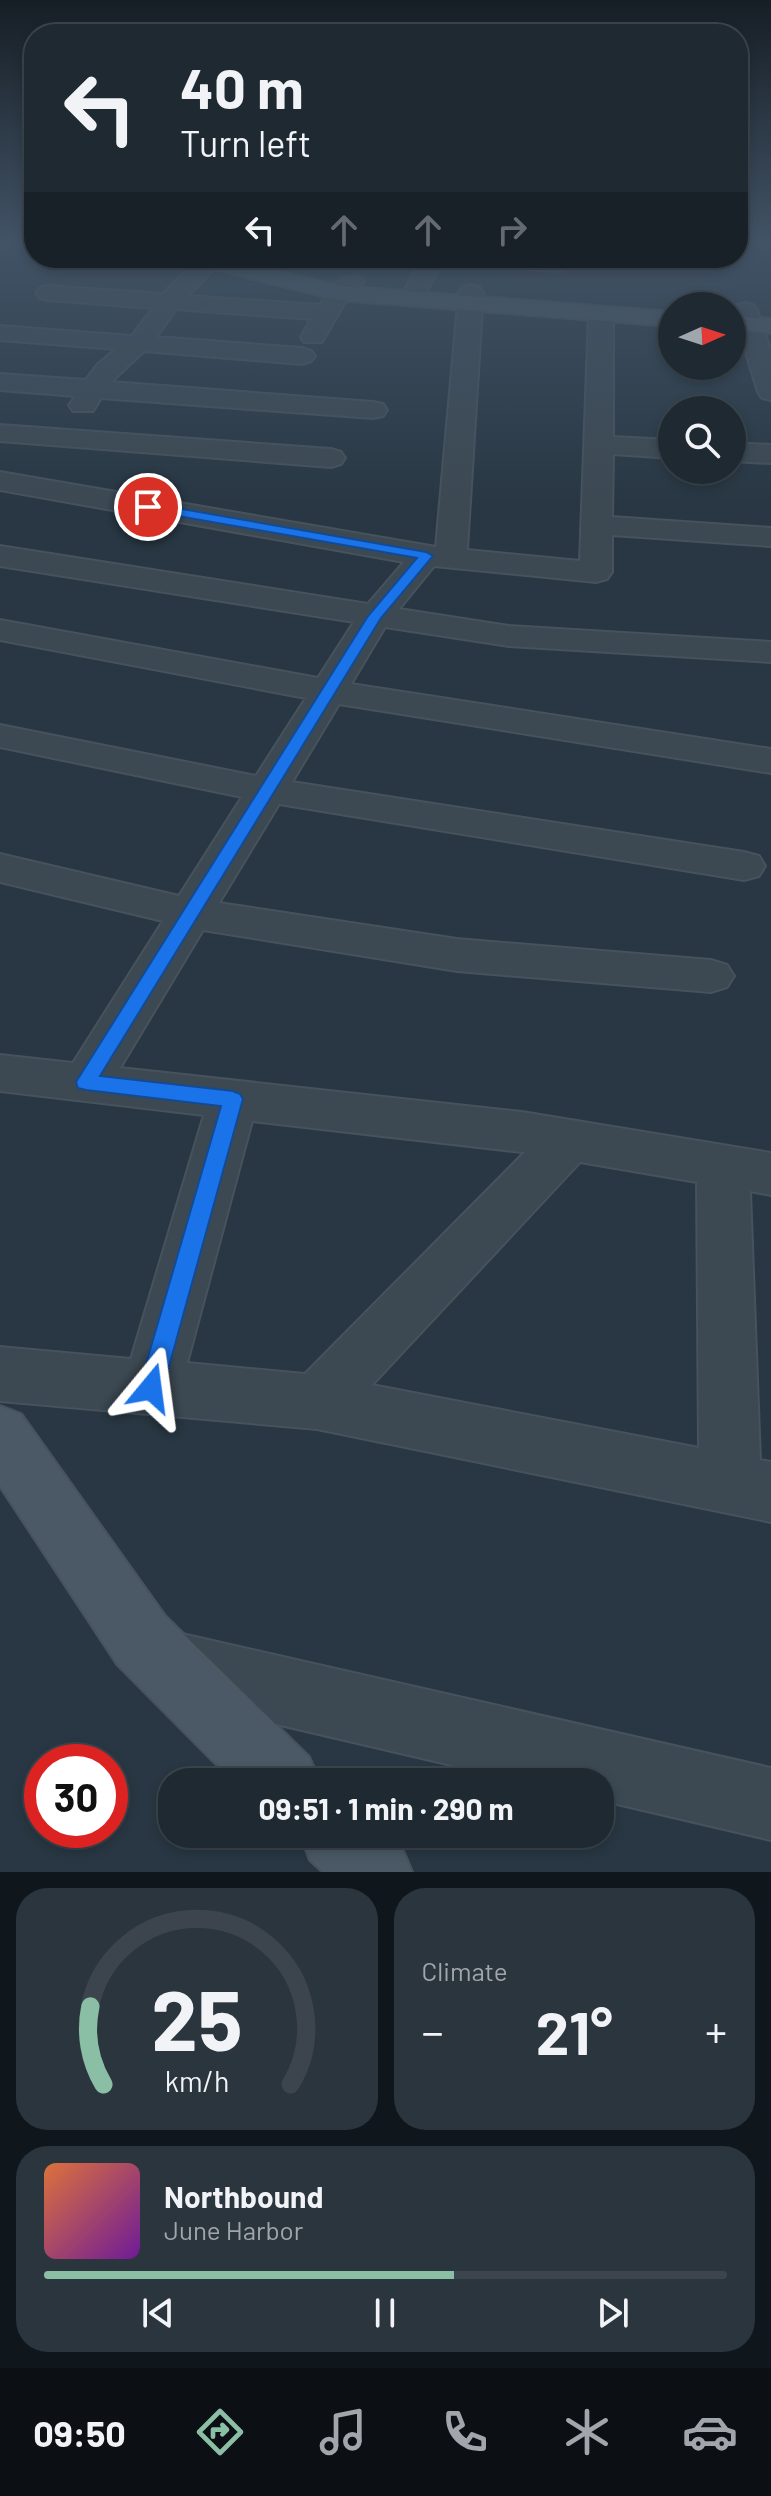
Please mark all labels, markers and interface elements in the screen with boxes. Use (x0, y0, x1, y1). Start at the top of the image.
text: 40 m (180, 53, 304, 120)
icon: left (48, 56, 152, 160)
text: Turn left (180, 121, 311, 164)
icon: left (238, 208, 282, 252)
icon: ahead (322, 208, 366, 252)
icon: ahead (406, 208, 450, 252)
icon: right (490, 208, 534, 252)
north arrow (658, 292, 746, 380)
map controls (658, 292, 746, 484)
button: search (658, 396, 746, 484)
pin (114, 473, 182, 541)
icon: arrive (126, 485, 170, 529)
position arrow (109, 1346, 193, 1430)
speed limit sign: 30 (24, 1744, 128, 1848)
text: 09:51 · 1 min · 290 m (258, 1790, 514, 1826)
text: Climate (422, 1955, 508, 1986)
text: 25 (151, 1968, 242, 2068)
text: 21° (536, 1995, 613, 2067)
text: − (422, 2004, 444, 2057)
text: + (705, 2004, 727, 2057)
text: km/h (164, 2063, 229, 2098)
text: Northbound (164, 2178, 323, 2214)
text: June Harbor (164, 2214, 303, 2245)
icon: previous (136, 2291, 180, 2335)
icon: pause (363, 2291, 407, 2335)
icon: next (591, 2291, 635, 2335)
icon: directions (192, 2404, 248, 2460)
icon: music (315, 2404, 371, 2460)
icon: phone (437, 2404, 493, 2460)
icon: climate (559, 2404, 615, 2460)
icon: car (682, 2404, 738, 2460)
text: 09:50 (33, 2411, 126, 2454)

